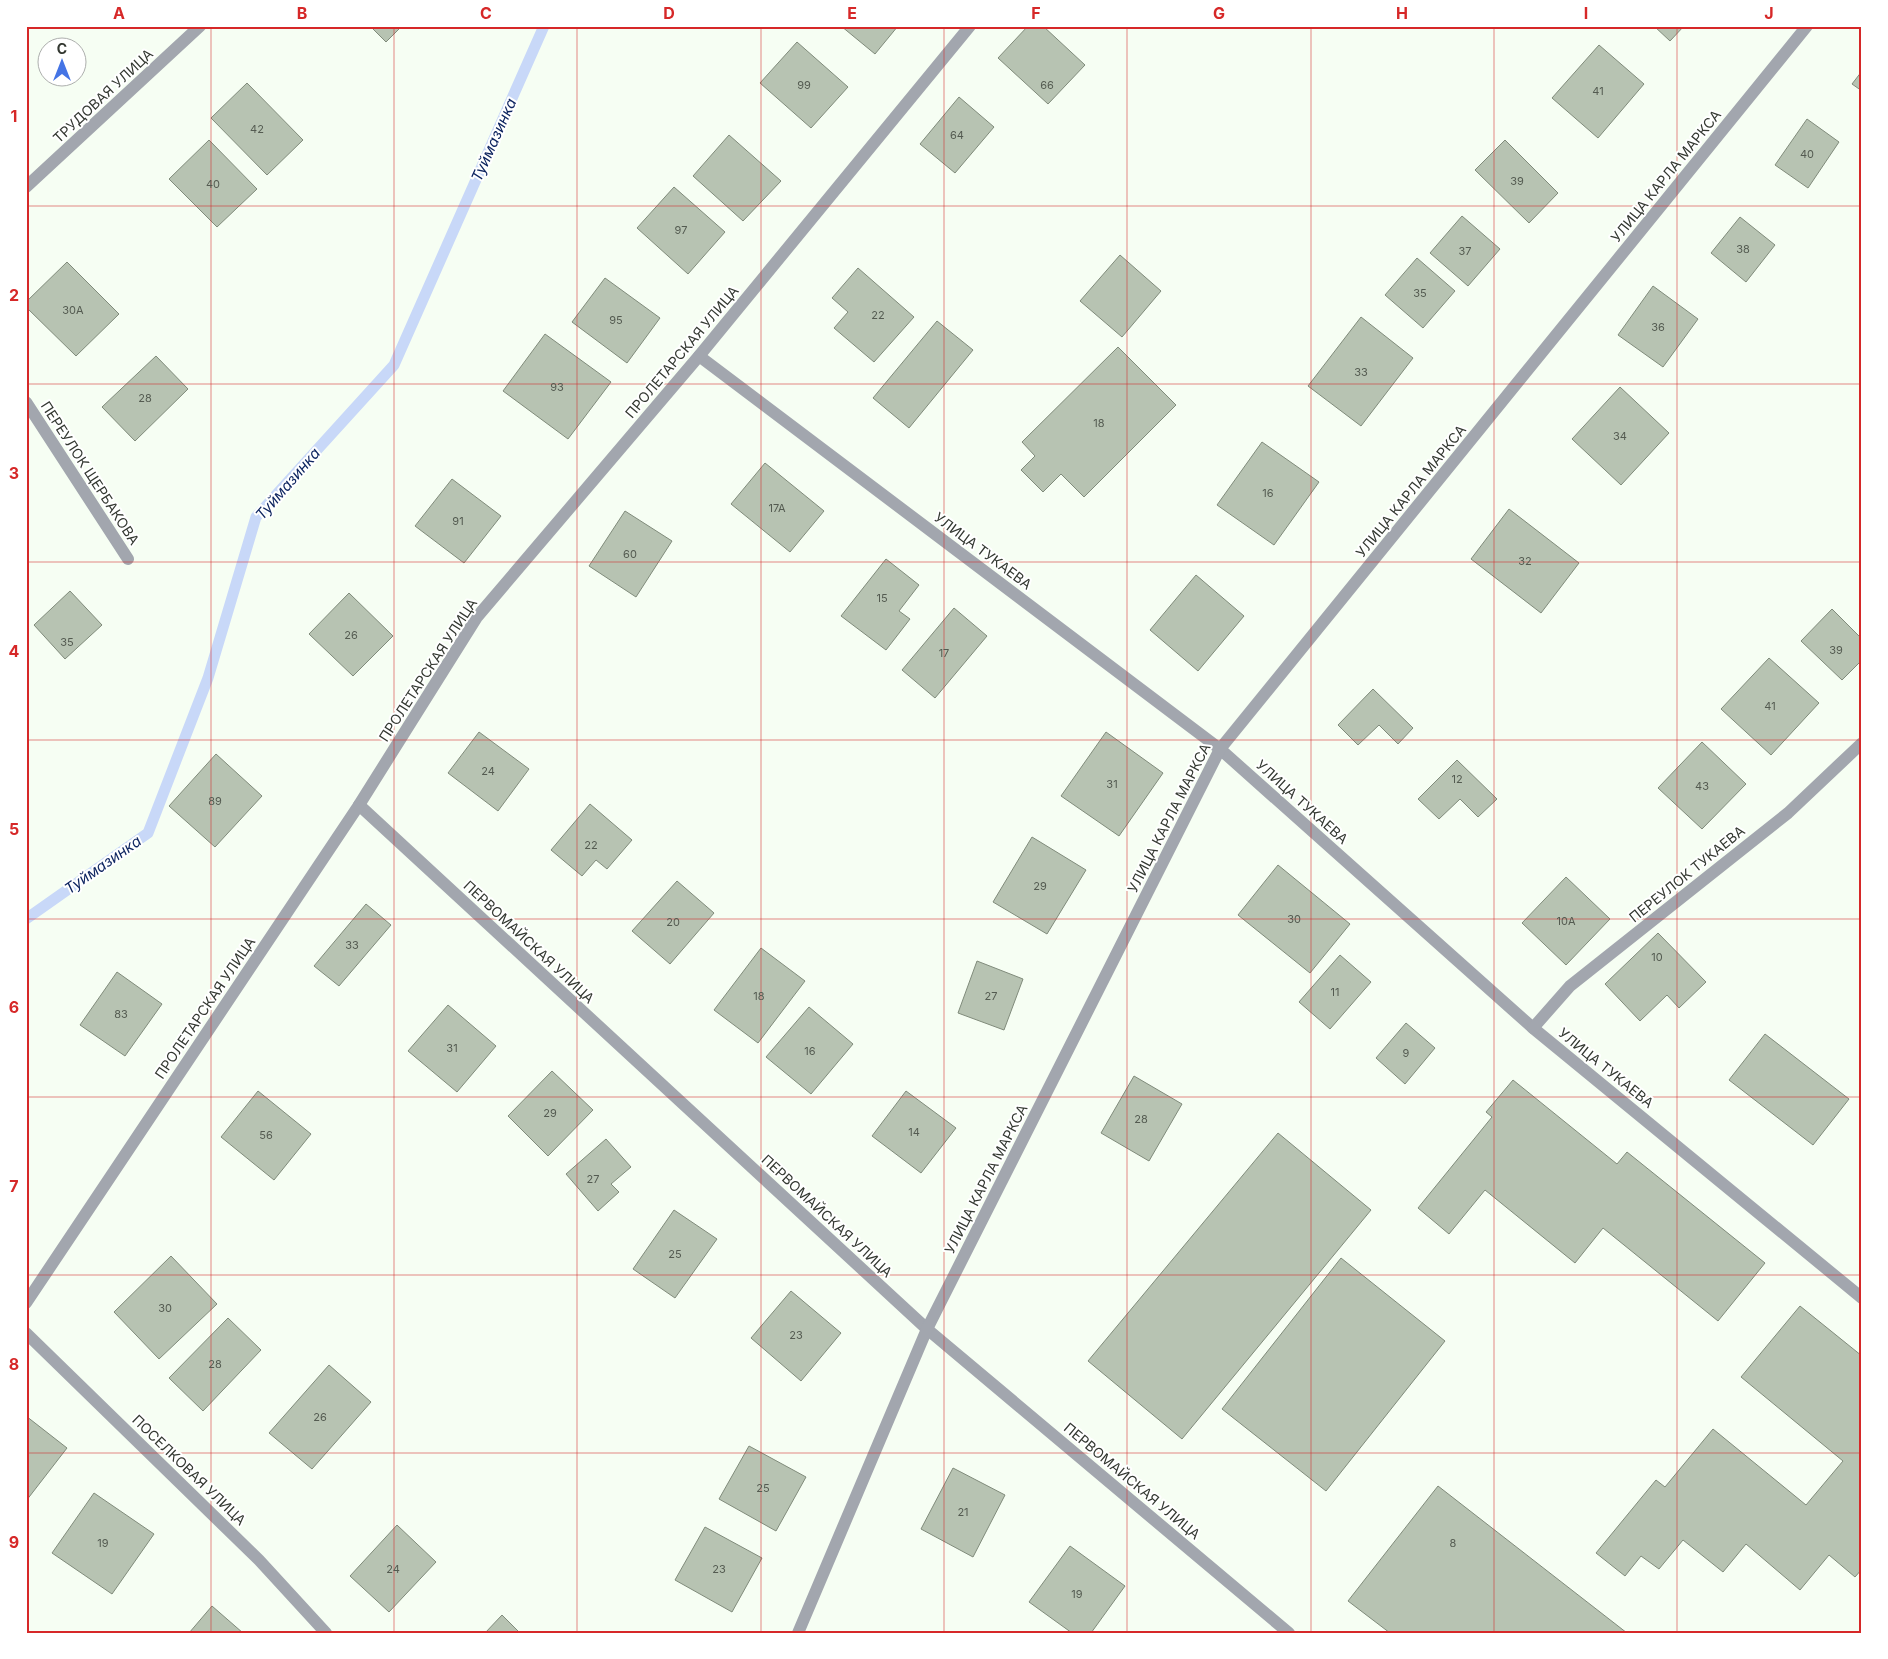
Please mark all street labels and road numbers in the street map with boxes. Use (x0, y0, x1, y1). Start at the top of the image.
street label: ТРУДОВАЯ УЛИЦА (49, 45, 156, 146)
street label: УЛИЦА КАРЛА МАРКСА (1607, 106, 1724, 245)
street label: ПРОЛЕТАРСКАЯ УЛИЦА (621, 282, 742, 421)
street label: ПЕРЕУЛОК ЩЕРБАКОВА (38, 398, 143, 548)
street label: УЛИЦА КАРЛА МАРКСА (1352, 421, 1469, 560)
street label: УЛИЦА ТУКАЕВА (931, 508, 1036, 593)
street label: ПРОЛЕТАРСКАЯ УЛИЦА (375, 595, 480, 744)
street label: УЛИЦА КАРЛА МАРКСА (1123, 740, 1214, 895)
street label: УЛИЦА ТУКАЕВА (1253, 756, 1352, 848)
street label: ПЕРЕУЛОК ТУКАЕВА (1626, 822, 1748, 925)
street label: ПЕРВОМАЙСКАЯ УЛИЦА (461, 876, 599, 1007)
street label: ПРОЛЕТАРСКАЯ УЛИЦА (151, 933, 259, 1082)
street label: УЛИЦА ТУКАЕВА (1555, 1024, 1658, 1111)
street label: УЛИЦА КАРЛА МАРКСА (940, 1101, 1031, 1256)
street label: ПЕРВОМАЙСКАЯ УЛИЦА (759, 1150, 897, 1281)
street label: ПОСЕЛКОВАЯ УЛИЦА (129, 1411, 250, 1529)
street label: ПЕРВОМАЙСКАЯ УЛИЦА (1061, 1418, 1205, 1543)

